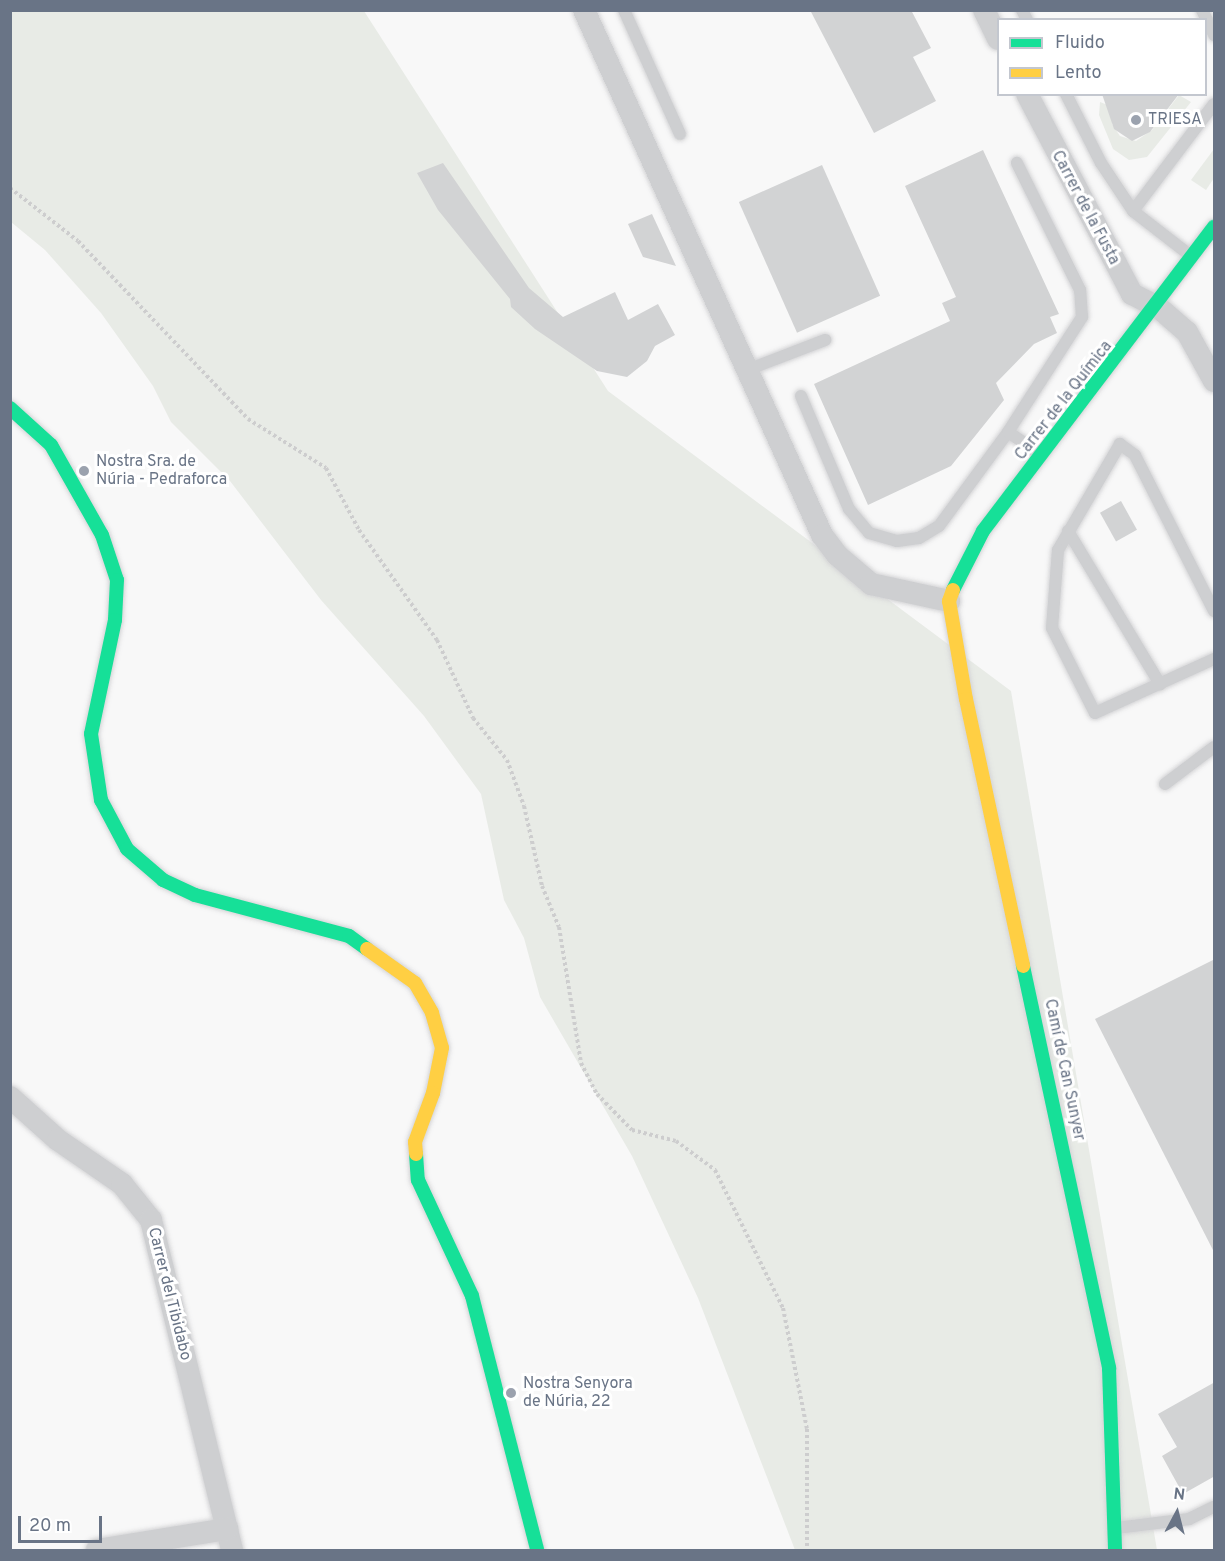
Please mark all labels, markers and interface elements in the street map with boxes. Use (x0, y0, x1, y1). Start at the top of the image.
legend (997, 18, 1207, 96)
text: Fluido (1055, 32, 1105, 55)
text: Lento (1055, 62, 1101, 85)
place label: TRIESA (1148, 110, 1202, 130)
marker: TRIESA (1129, 113, 1143, 127)
street label: Carrer de la Fusta (1047, 148, 1123, 268)
street label: Carrer de la Química (1011, 338, 1117, 464)
place label: Nostra Sra. de Núria - Pedraforca (96, 452, 227, 490)
marker: Nostra Sra. de Núria - Pedraforca (77, 464, 91, 478)
street label: Camí de Can Sunyer (1040, 997, 1088, 1143)
street label: Carrer del Tibidabo (143, 1225, 195, 1363)
place label: Nostra Senyora de Núria, 22 (523, 1374, 633, 1412)
marker: Nostra Senyora de Núria, 22 (504, 1386, 518, 1400)
north arrow (1147, 1483, 1207, 1543)
text: N (1172, 1485, 1186, 1506)
scale bar (21, 1504, 105, 1542)
text: 20 m (29, 1515, 71, 1538)

